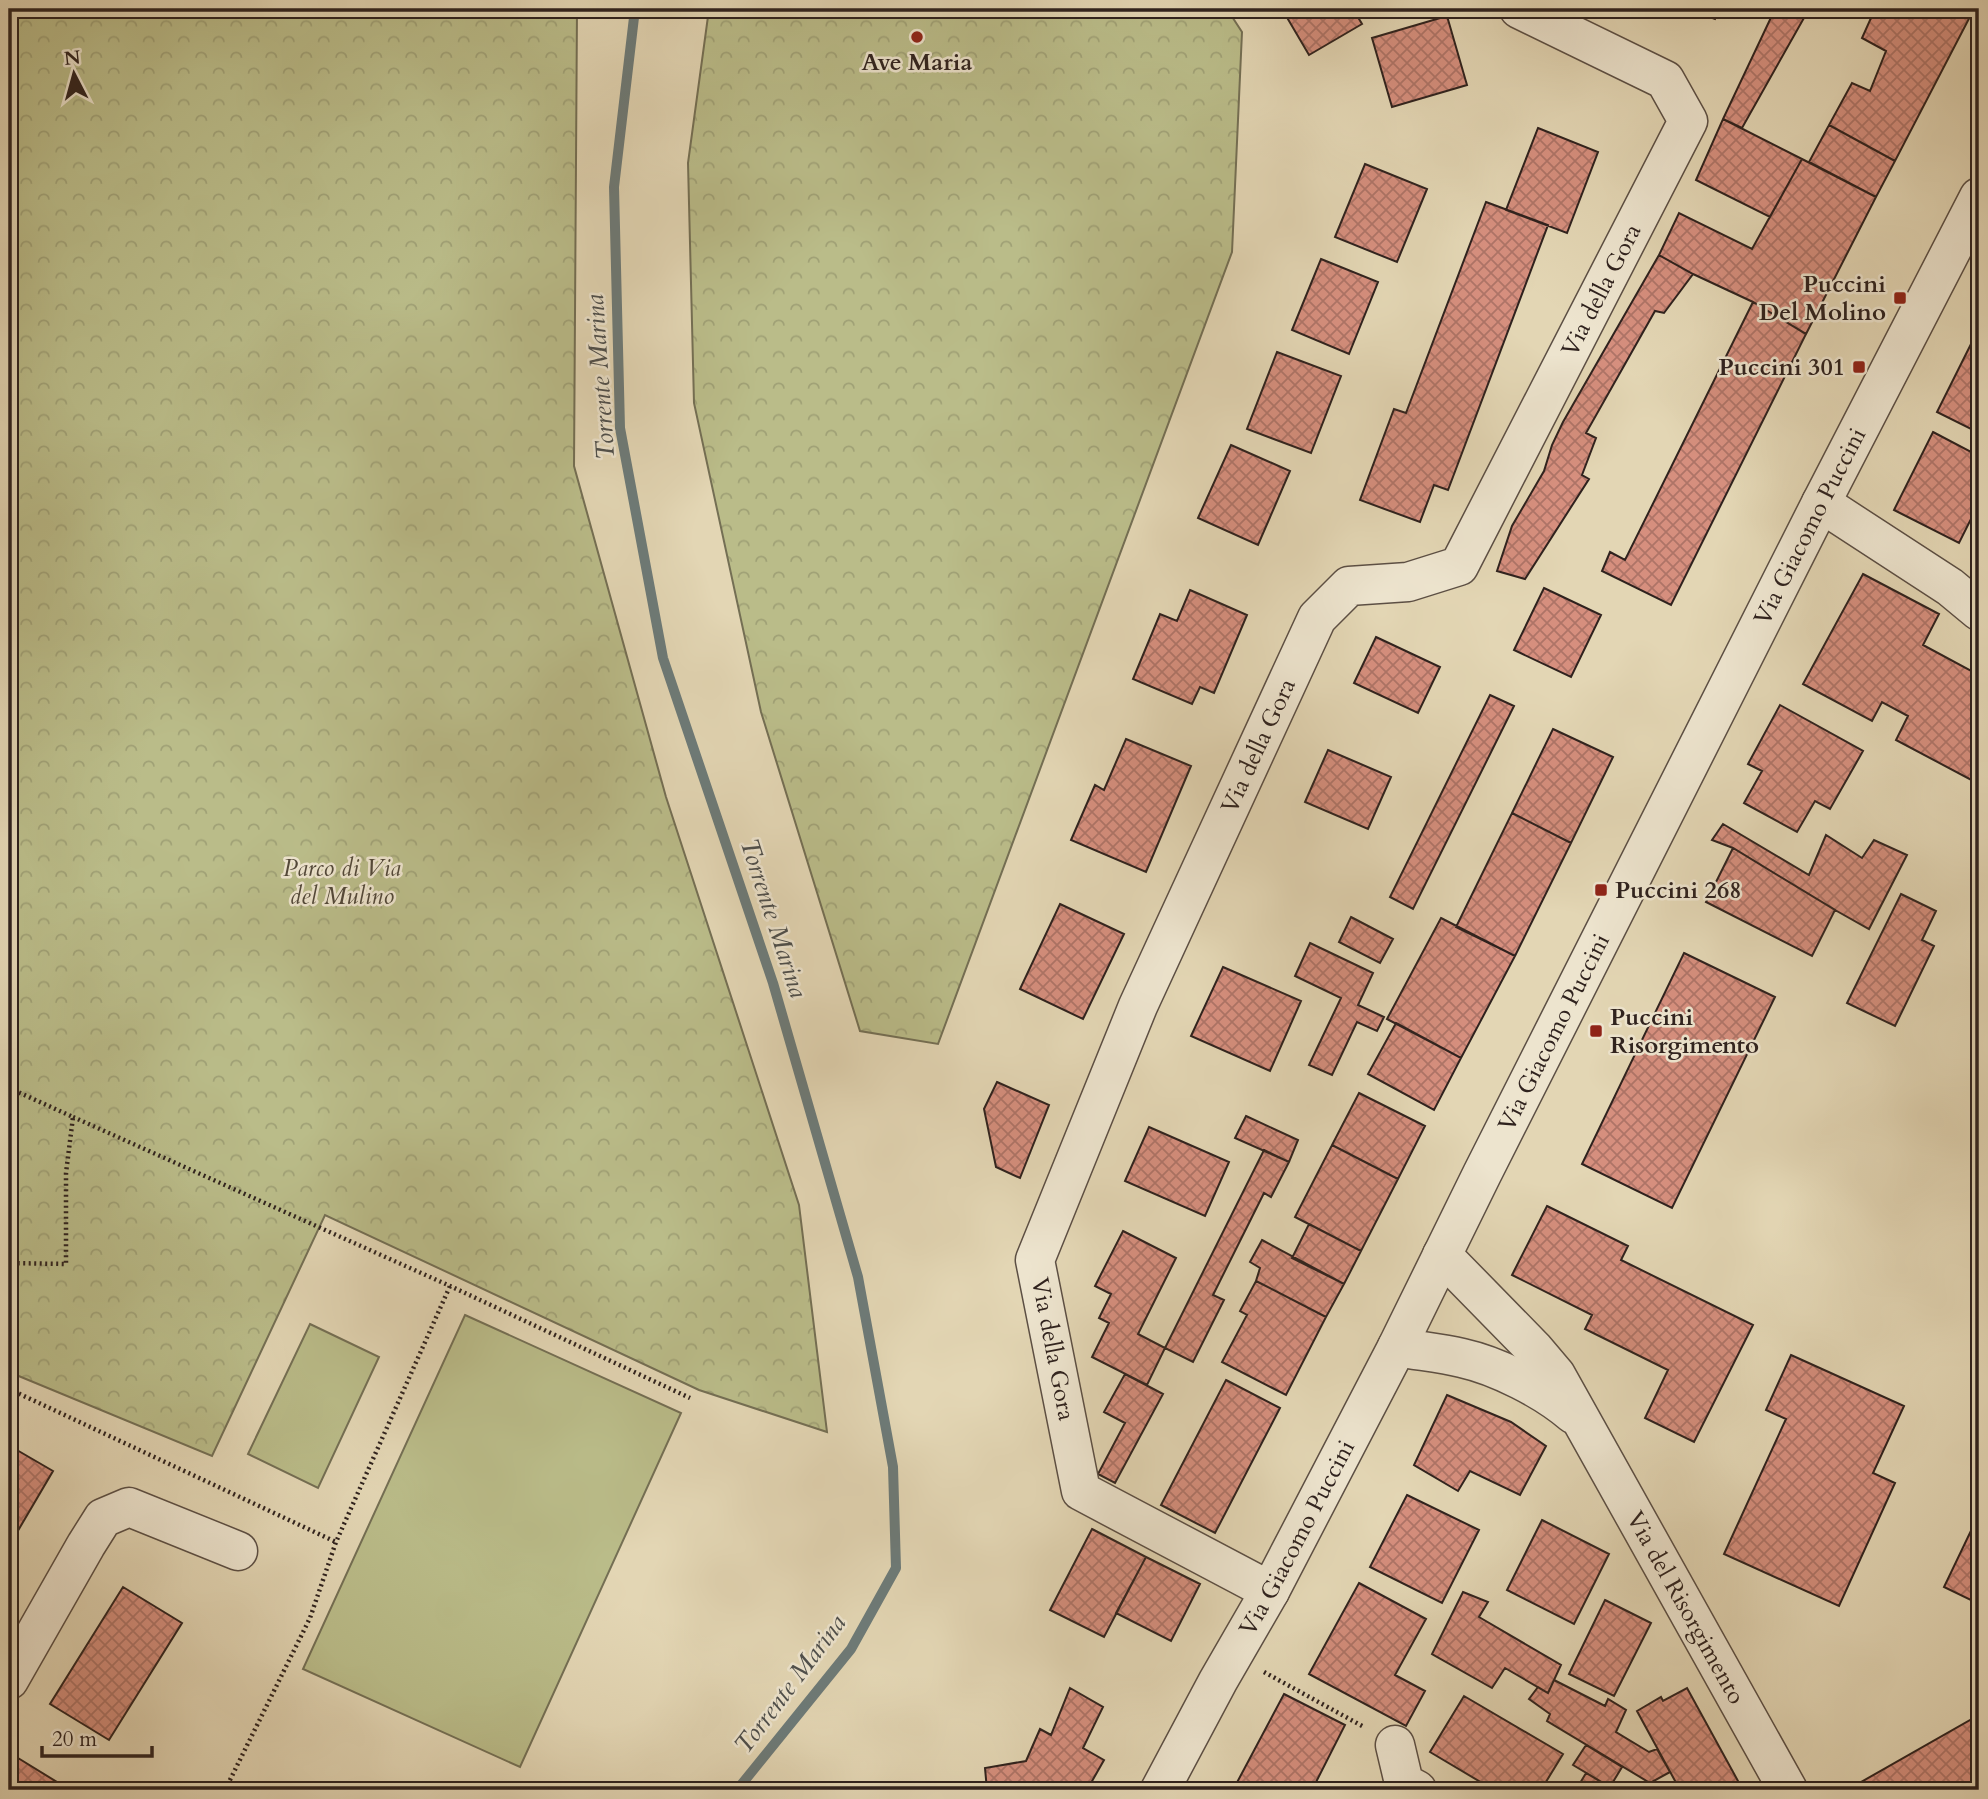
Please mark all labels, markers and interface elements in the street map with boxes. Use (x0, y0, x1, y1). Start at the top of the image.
marker: Ave Maria (909, 29, 925, 45)
north arrow (38, 38, 108, 108)
text: N (63, 44, 82, 72)
place label: Ave Maria (862, 46, 972, 79)
street label: Via della Gora (1553, 217, 1649, 362)
place label: Puccini Del Molino (1759, 268, 1886, 329)
marker: Puccini Del Molino (1892, 290, 1908, 306)
water label: Torrente Marina (577, 293, 623, 461)
place label: Puccini 301 (1719, 351, 1845, 384)
marker: Puccini 301 (1851, 359, 1867, 375)
street label: Via Giacomo Puccini (1746, 422, 1874, 631)
street label: Via della Gora (1213, 672, 1304, 819)
water label: Torrente Marina (732, 834, 816, 1003)
park label: Parco di Via del Mulino (283, 852, 401, 913)
place label: Puccini 268 (1615, 874, 1742, 907)
marker: Puccini 268 (1593, 882, 1609, 898)
street label: Via Giacomo Puccini (1490, 928, 1617, 1137)
place label: Puccini Risorgimento (1610, 1001, 1759, 1062)
marker: Puccini Risorgimento (1588, 1023, 1604, 1039)
street label: Via della Gora (1023, 1275, 1083, 1424)
street label: Via Giacomo Puccini (1231, 1434, 1362, 1642)
street label: Via del Risorgimento (1619, 1505, 1753, 1710)
water label: Torrente Marina (726, 1607, 854, 1761)
scale bar (42, 1715, 152, 1759)
text: 20 m (52, 1725, 97, 1754)

